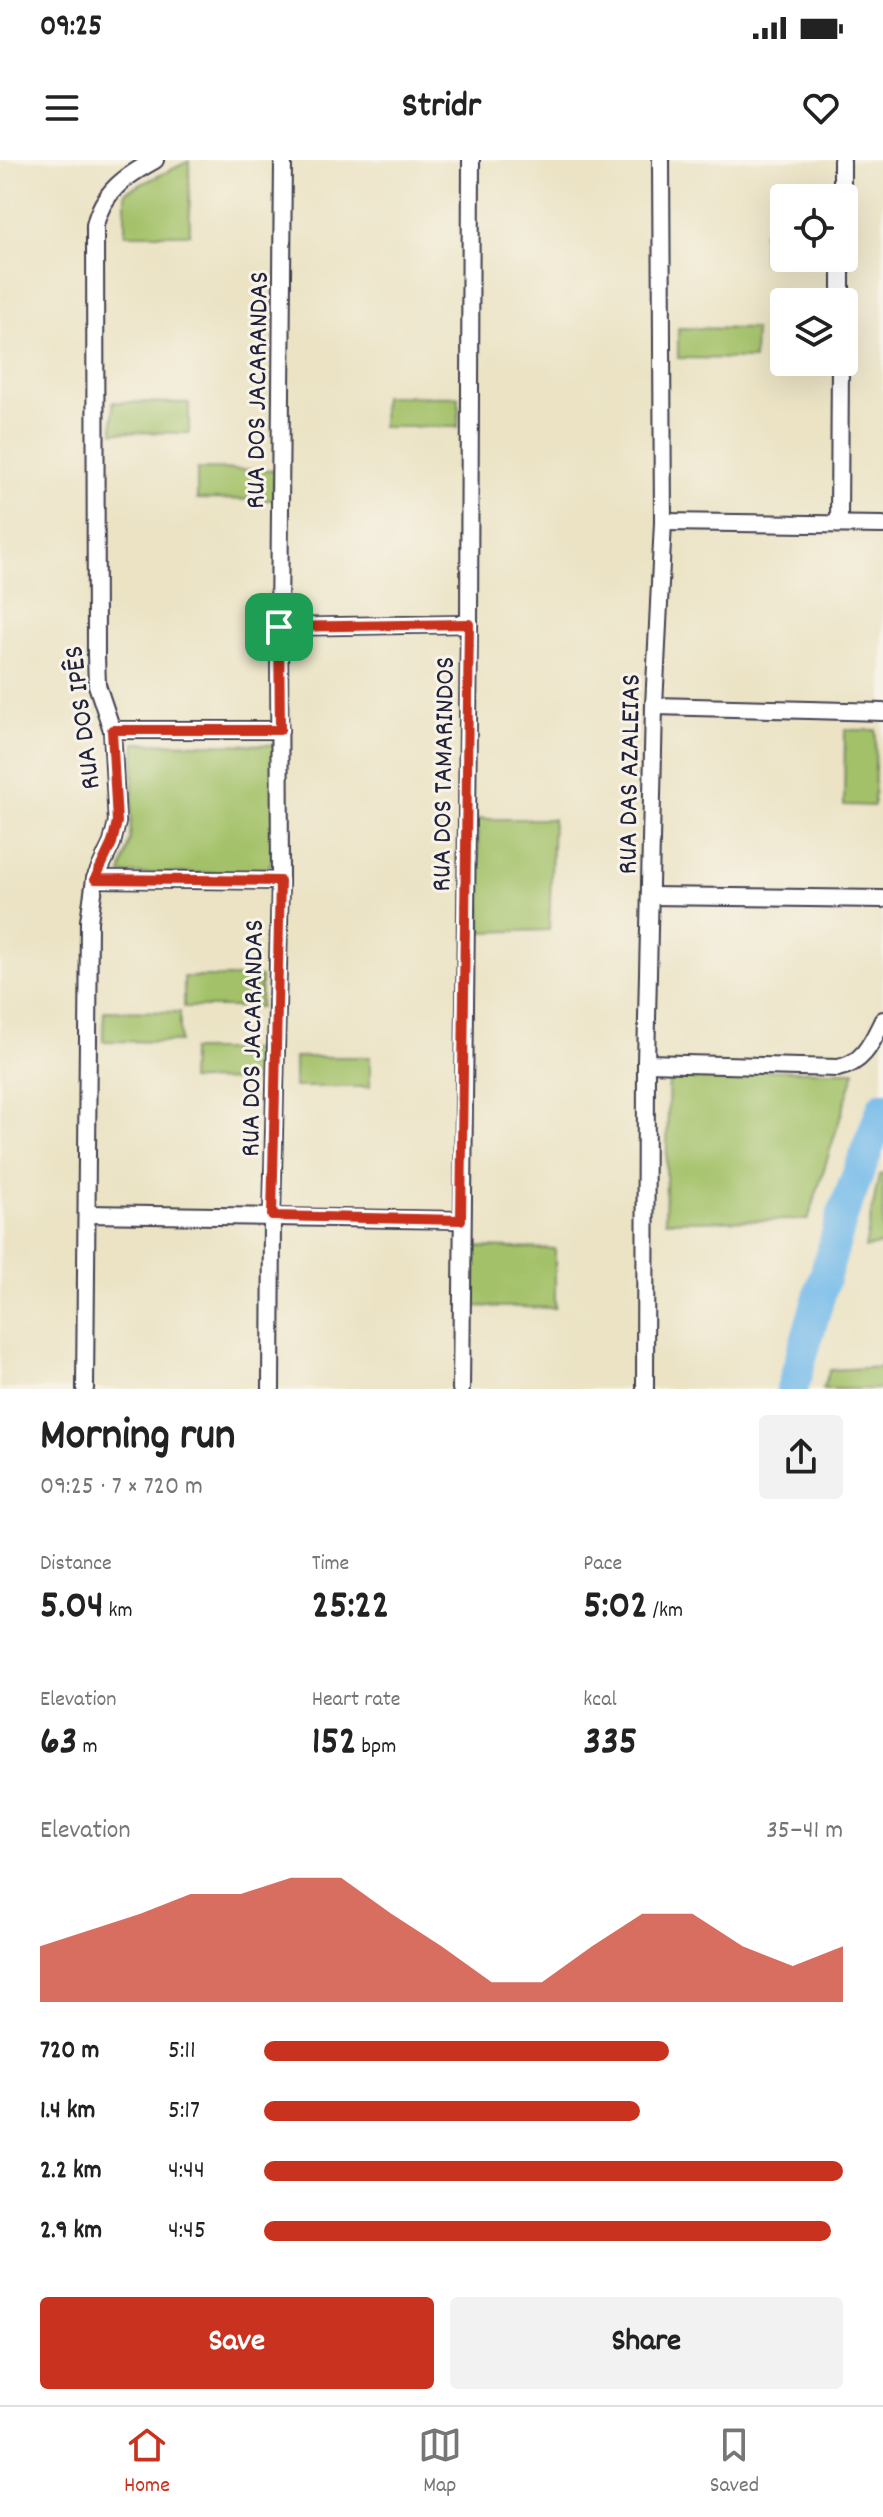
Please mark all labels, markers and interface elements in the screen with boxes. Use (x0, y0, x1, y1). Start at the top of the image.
text: 09:25 (40, 7, 102, 50)
text: Stridr (402, 82, 481, 134)
icon: menu (40, 86, 84, 130)
icon: heart (799, 86, 843, 130)
map controls (770, 184, 858, 376)
button: locate (770, 184, 858, 272)
street label: RUA DOS JACARANDAS (238, 271, 282, 509)
button: layers (770, 288, 858, 376)
pin (245, 593, 313, 661)
icon: arrive (257, 605, 301, 649)
street label: RUA DOS IPÊS (56, 643, 114, 792)
street label: RUA DOS TAMARINDOS (424, 656, 468, 892)
street label: RUA DAS AZALEIAS (610, 673, 654, 875)
street label: RUA DOS JACARANDAS (233, 919, 277, 1157)
text: Morning run (40, 1407, 235, 1470)
button: share (759, 1415, 843, 1499)
text: 09:25 · 7 × 720 m (40, 1469, 203, 1506)
text: Distance (40, 1549, 112, 1580)
text: Time (312, 1549, 349, 1580)
text: Pace (583, 1549, 622, 1580)
text: 5.04 (40, 1580, 104, 1637)
text: 25:22 (312, 1580, 389, 1637)
text: 5:02 (583, 1580, 648, 1637)
text: km (104, 1596, 133, 1627)
text: /km (648, 1596, 683, 1627)
text: Elevation (40, 1685, 117, 1716)
text: Heart rate (312, 1685, 401, 1716)
text: kcal (583, 1685, 617, 1716)
text: 63 (40, 1716, 77, 1773)
text: 152 (312, 1716, 356, 1773)
text: 335 (583, 1716, 637, 1773)
text: m (77, 1732, 98, 1763)
text: bpm (356, 1732, 396, 1763)
text: Elevation (40, 1813, 130, 1850)
text: 35–41 m (766, 1813, 843, 1850)
text: 720 m (40, 2033, 99, 2070)
text: 5:11 (168, 2033, 196, 2070)
text: 1.4 km (40, 2093, 95, 2130)
text: 5:17 (168, 2093, 200, 2130)
text: 2.2 km (40, 2153, 102, 2190)
text: 4:44 (168, 2153, 205, 2190)
text: 2.9 km (40, 2213, 102, 2250)
text: 4:45 (168, 2213, 206, 2250)
button: Save (40, 2297, 434, 2389)
button: Share (450, 2297, 843, 2389)
tab: Home (124, 2423, 170, 2502)
tab: Map (418, 2423, 462, 2502)
tab: Saved (710, 2423, 759, 2502)

